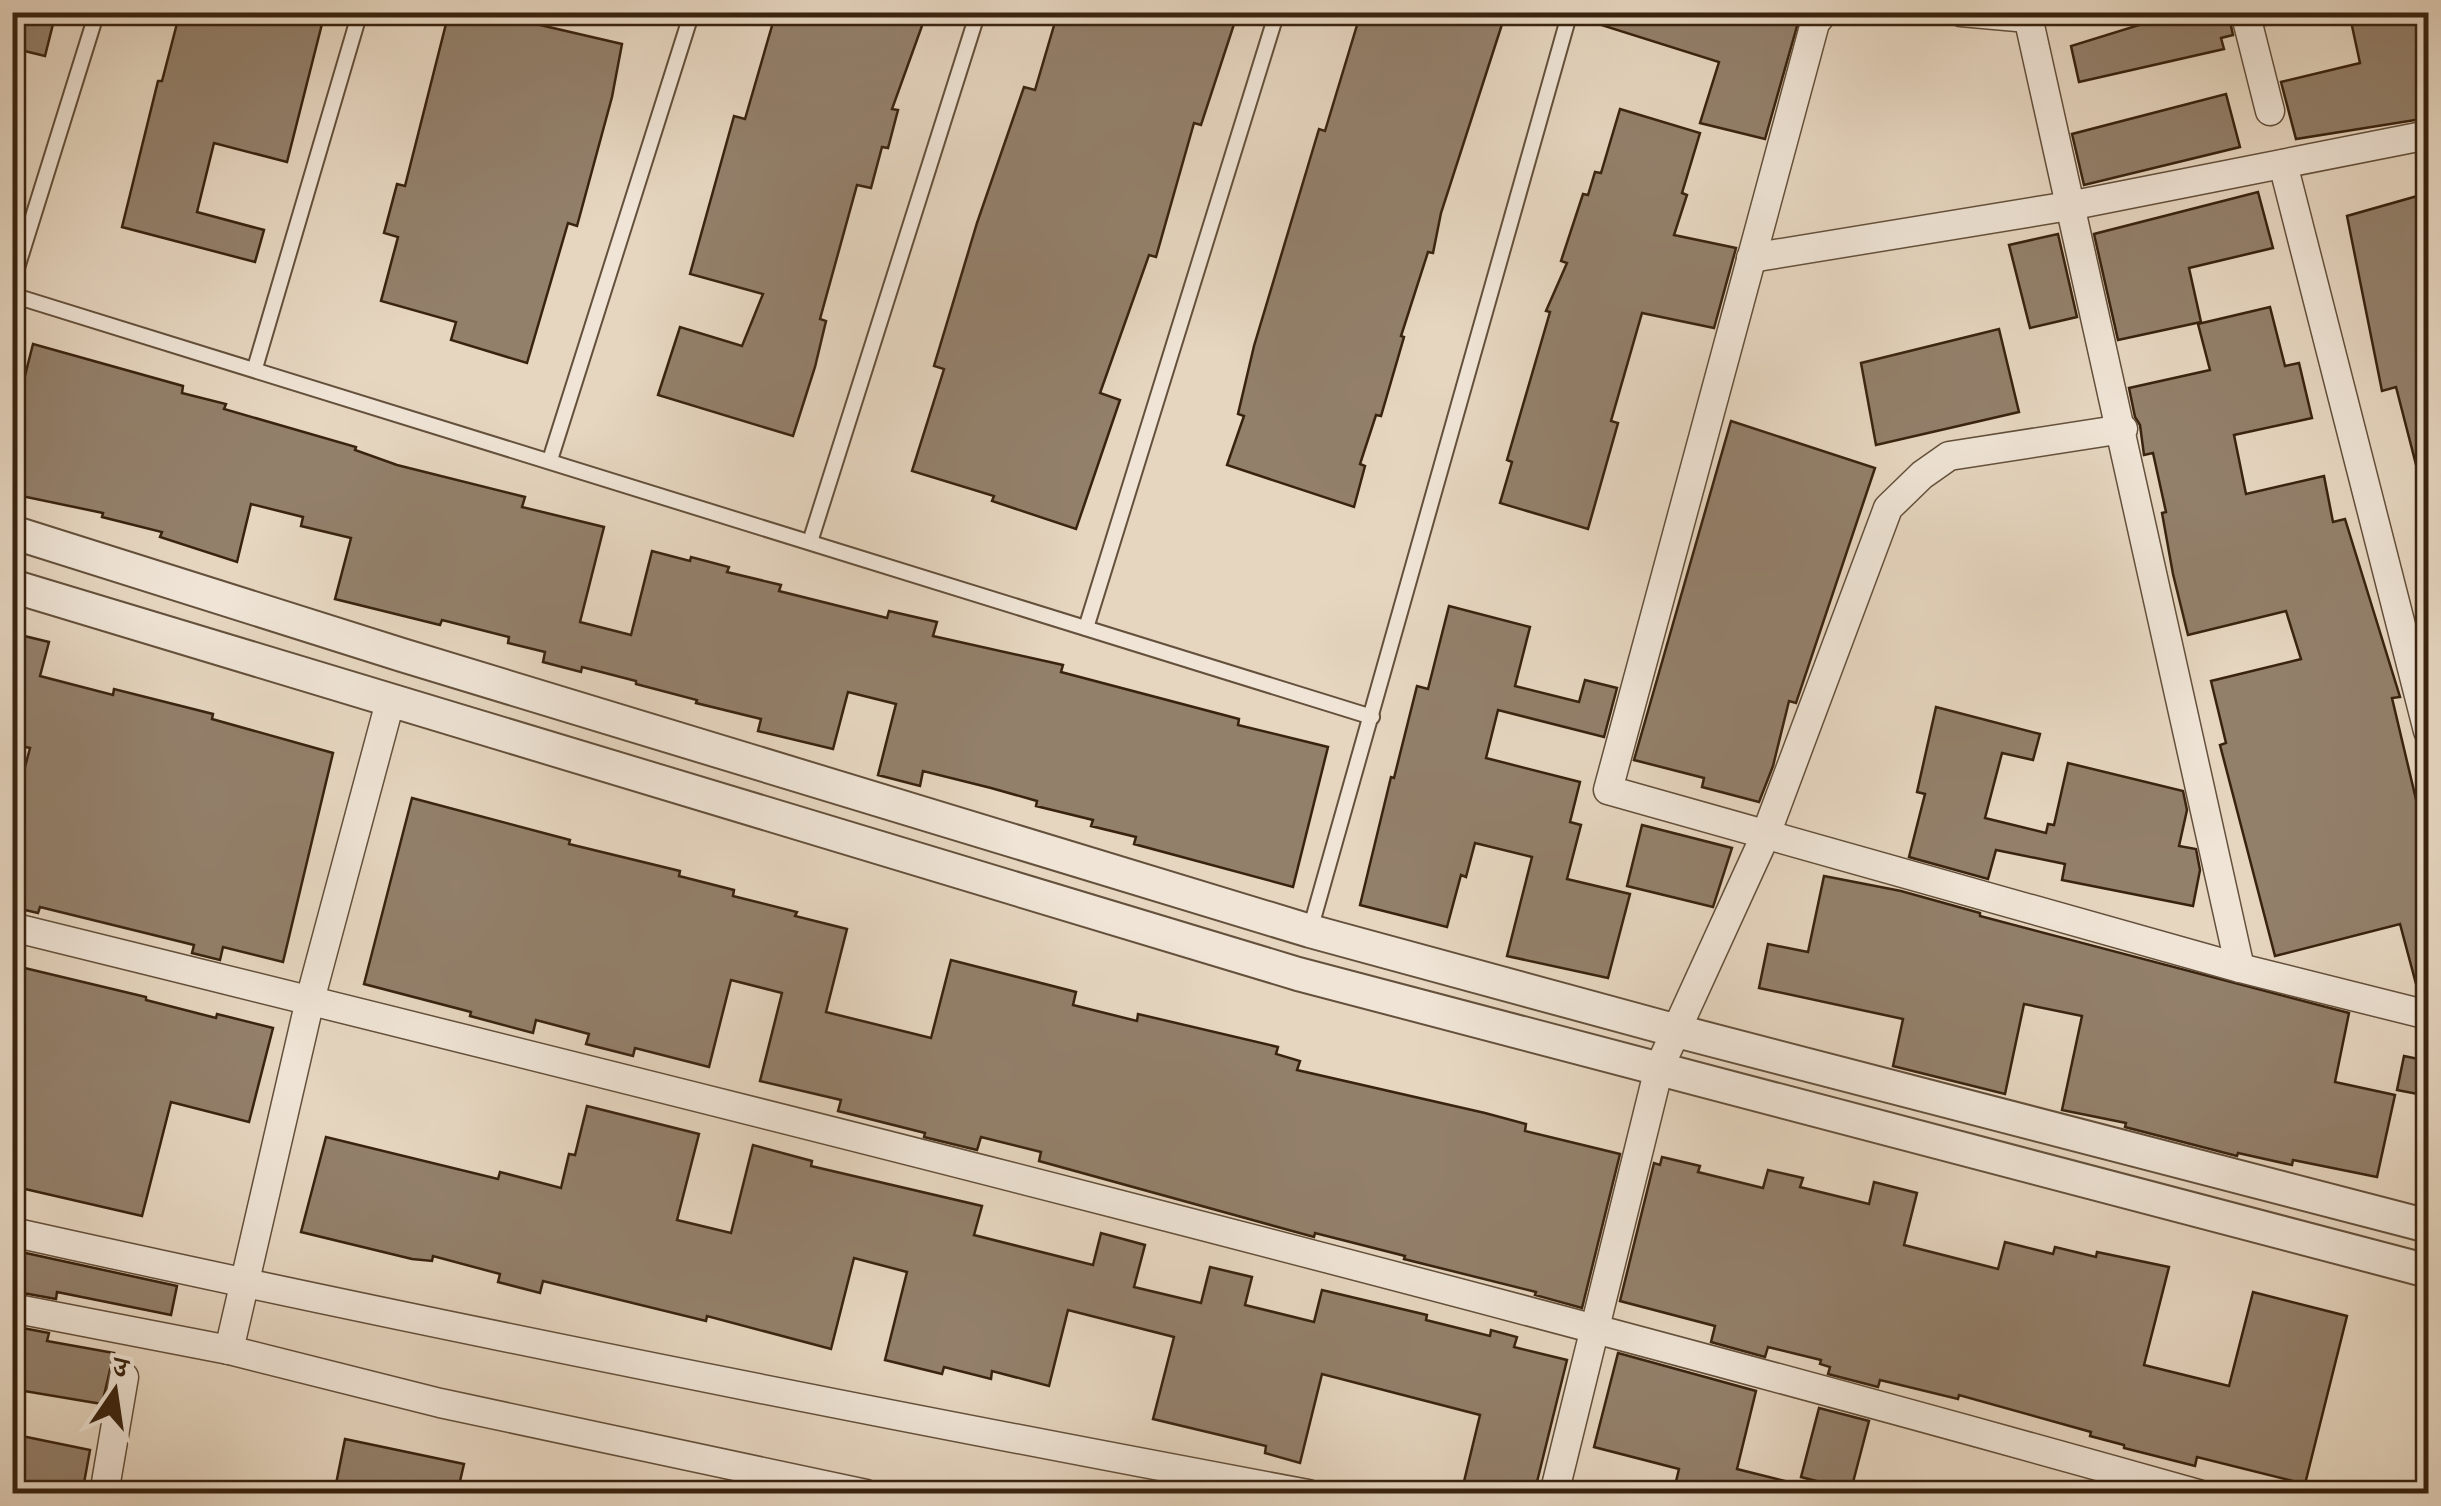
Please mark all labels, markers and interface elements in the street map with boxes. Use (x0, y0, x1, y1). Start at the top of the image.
north arrow (65, 1341, 165, 1441)
text: उ (108, 1349, 133, 1385)

